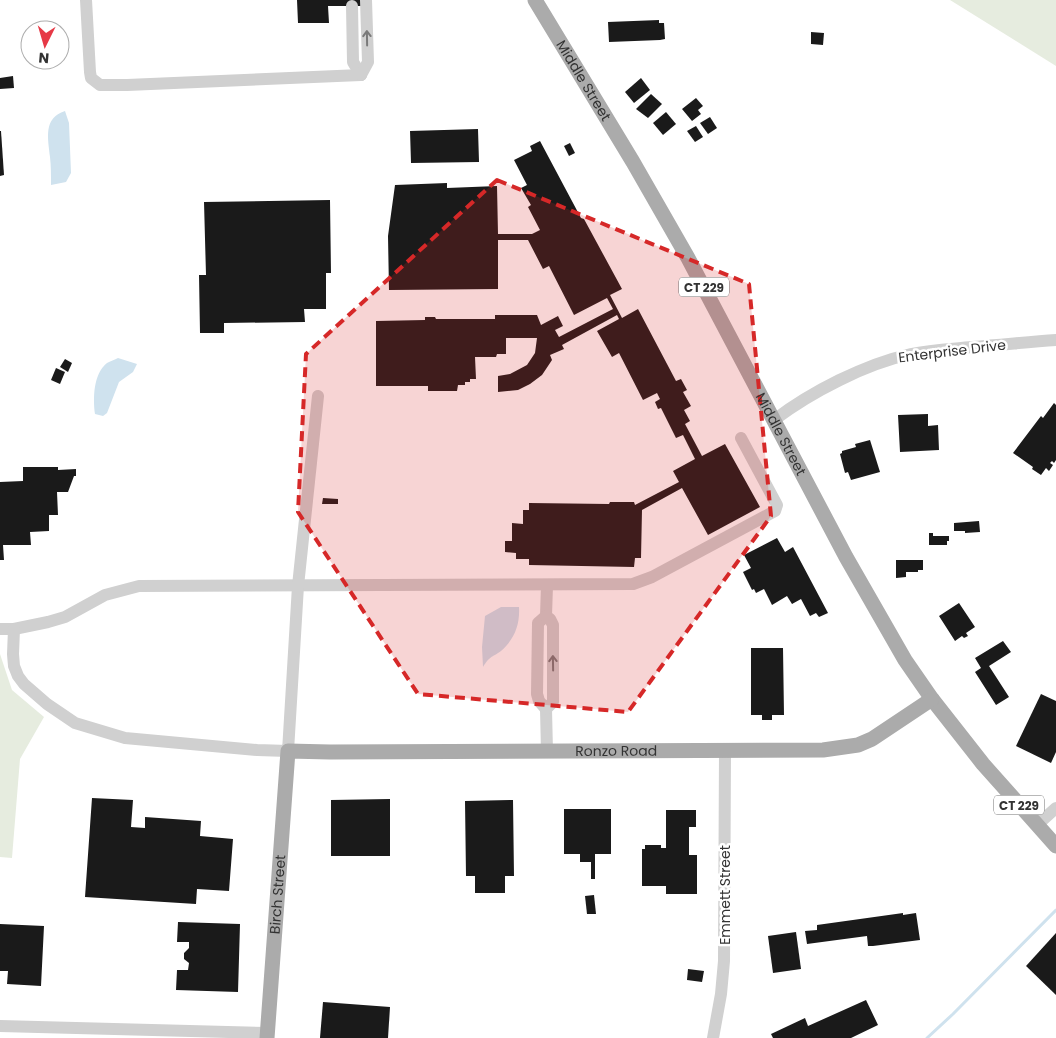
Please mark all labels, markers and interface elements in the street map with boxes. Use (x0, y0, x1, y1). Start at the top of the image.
north arrow (20, 20, 70, 70)
one-way arrow (362, 30, 372, 46)
street label: Middle Street (551, 36, 616, 125)
text: N (38, 48, 50, 68)
road number: CT 229 (679, 278, 729, 296)
street label: Enterprise Drive (897, 334, 1007, 368)
street label: Middle Street (751, 389, 811, 479)
one-way arrow (548, 656, 558, 672)
street label: Ronzo Road (575, 741, 657, 761)
road number: CT 229 (994, 796, 1044, 814)
street label: Emmett Street (715, 845, 735, 945)
street label: Birch Street (265, 854, 290, 935)

